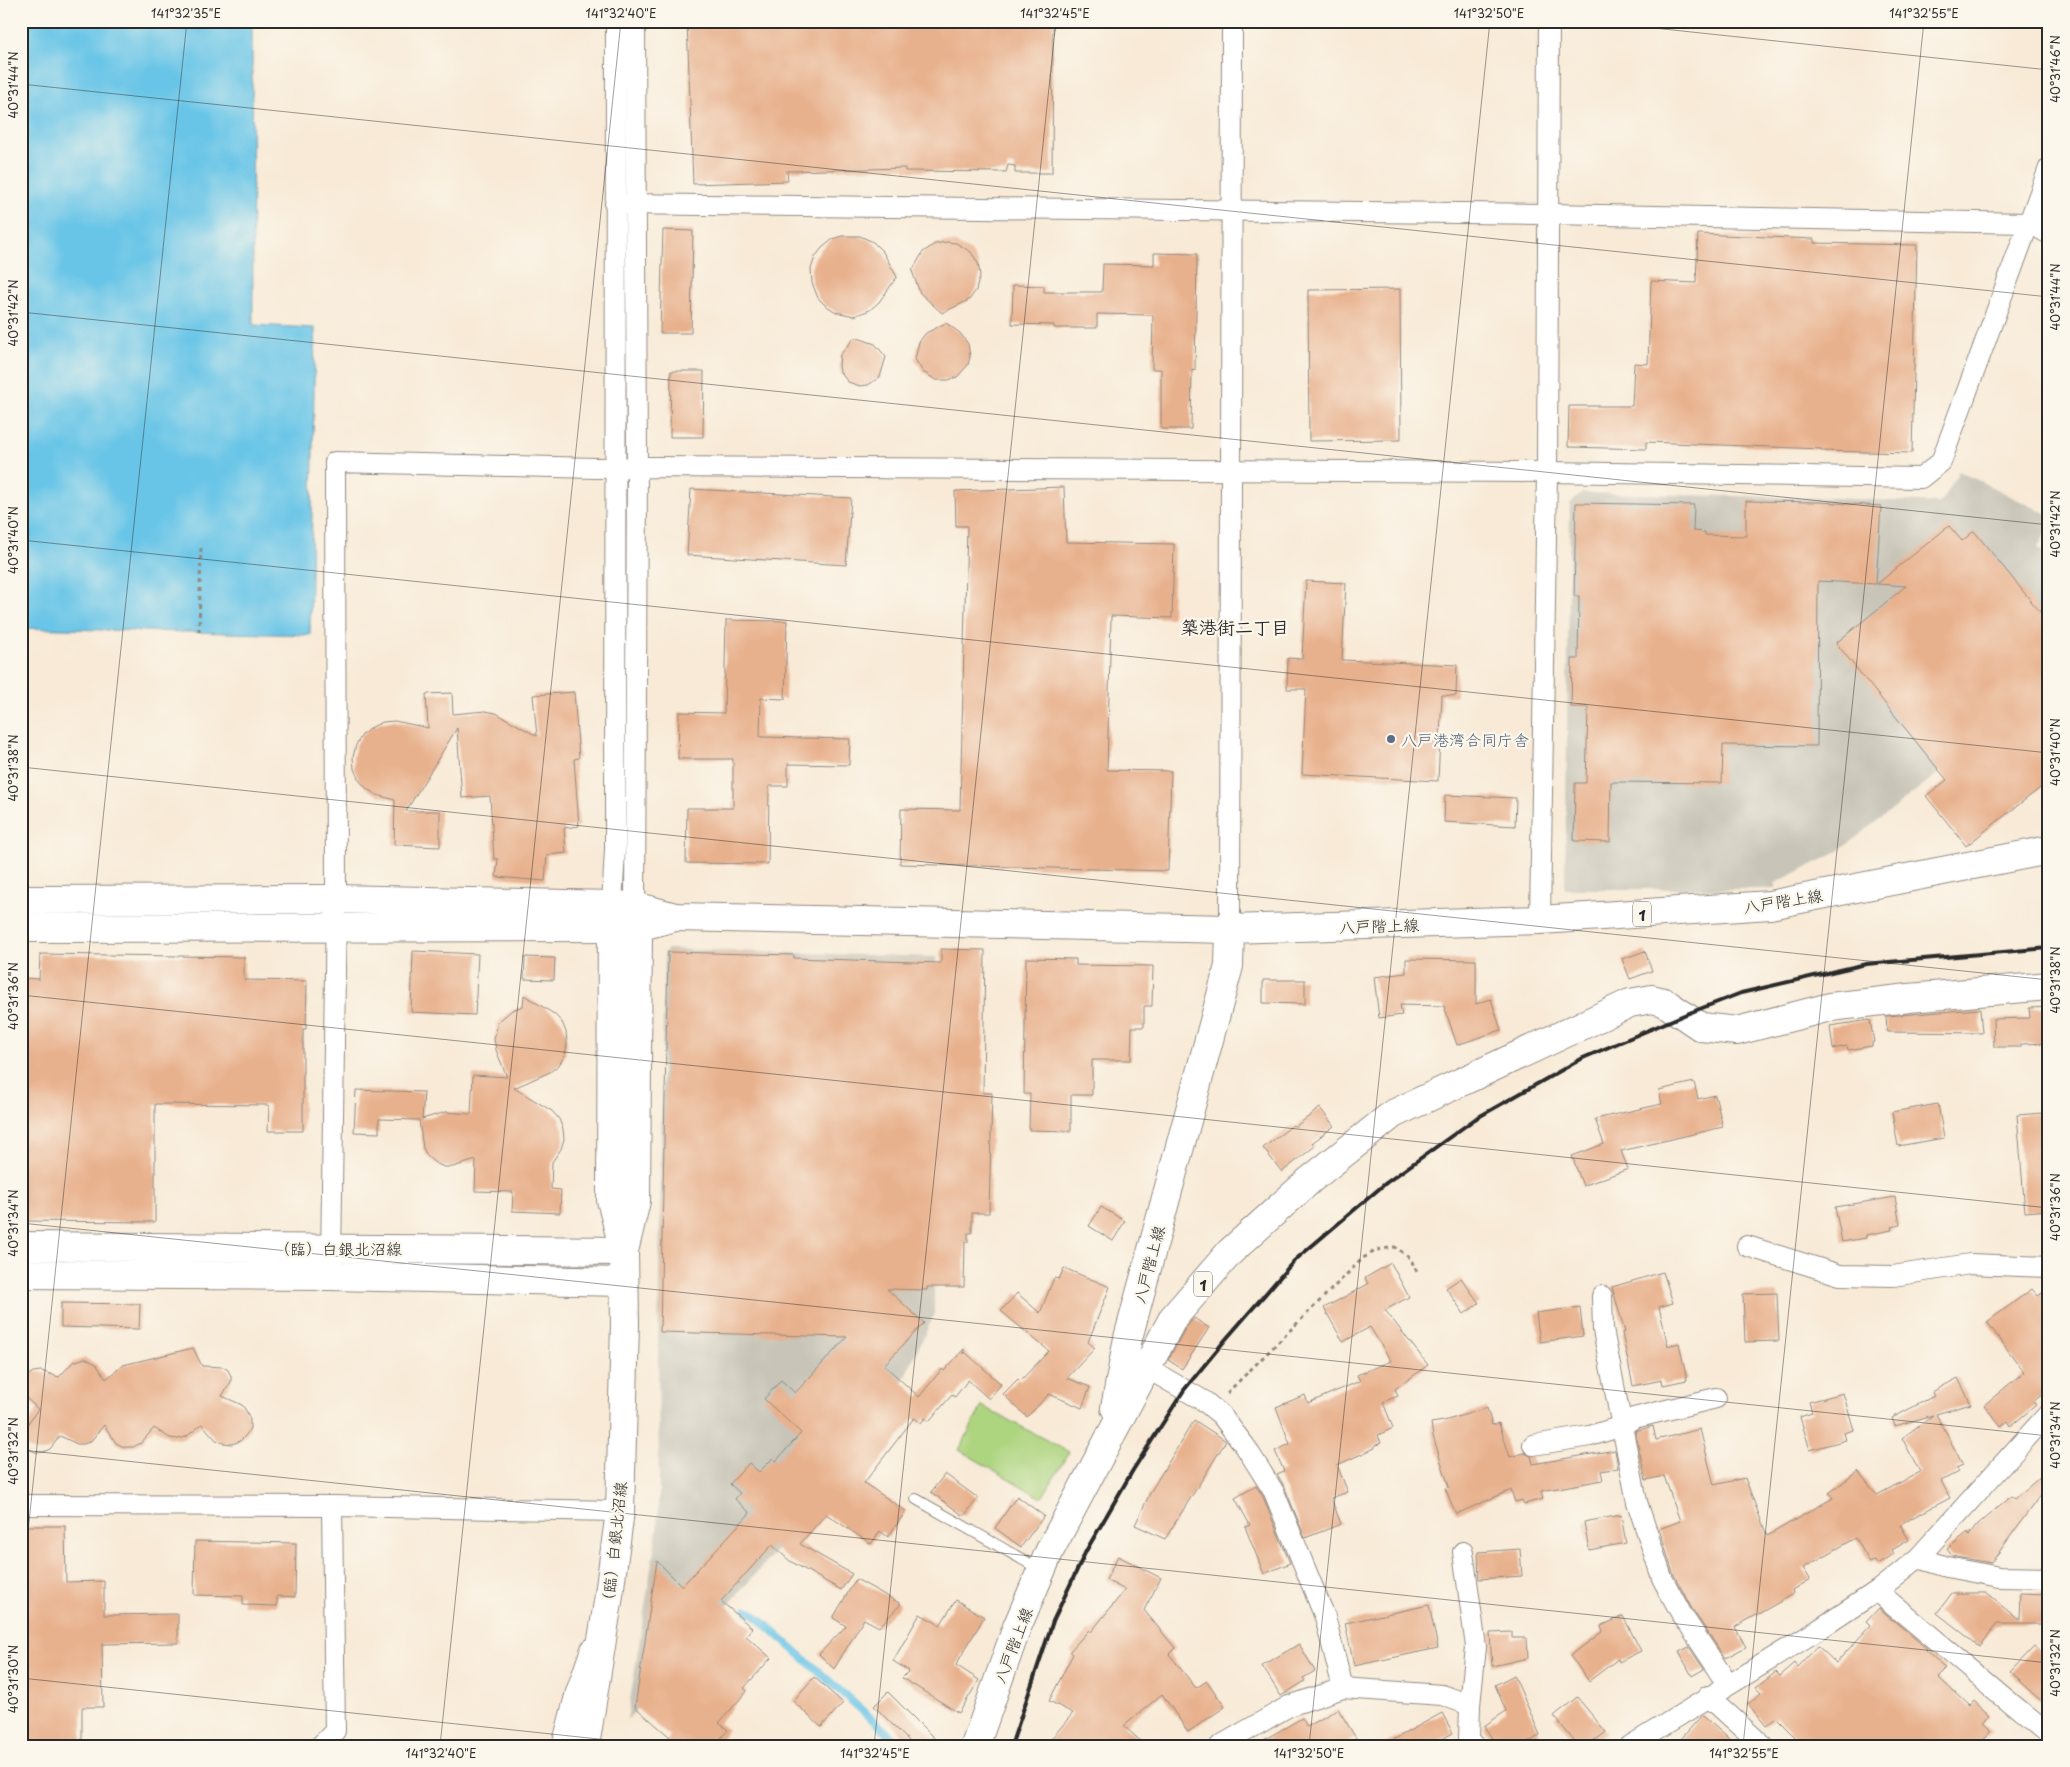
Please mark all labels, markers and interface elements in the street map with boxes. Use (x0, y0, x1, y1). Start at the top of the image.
text: 141°32'35"E (151, 4, 221, 22)
text: 141°32'40"E (586, 4, 656, 22)
text: 141°32'45"E (1020, 4, 1090, 22)
text: 141°32'50"E (1454, 4, 1524, 22)
text: 141°32'55"E (1889, 4, 1959, 22)
text: 40°31'46"N (2046, 35, 2064, 103)
text: 40°31'44"N (4, 51, 22, 119)
text: 40°31'44"N (2046, 263, 2064, 331)
text: 40°31'42"N (4, 279, 22, 347)
text: 40°31'42"N (2046, 490, 2064, 558)
text: 40°31'40"N (4, 506, 22, 574)
district label: 築港街二丁目 (1181, 613, 1289, 640)
text: 40°31'40"N (2046, 718, 2064, 786)
place label: 八戸港湾合同庁舎 (1401, 727, 1529, 751)
marker: 八戸港湾合同庁舎 (1385, 733, 1397, 745)
text: 40°31'38"N (4, 734, 22, 802)
street label: 八戸階上線 (1742, 882, 1824, 918)
road number: 1 (1633, 902, 1651, 926)
street label: 八戸階上線 (1339, 912, 1419, 938)
text: 40°31'38"N (2046, 946, 2064, 1014)
text: 40°31'36"N (4, 962, 22, 1030)
text: 40°31'36"N (2046, 1173, 2064, 1241)
text: 40°31'34"N (4, 1189, 22, 1257)
street label: 八戸階上線 (1126, 1222, 1170, 1306)
street label: （臨）白銀北沼線 (274, 1236, 402, 1260)
road number: 1 (1194, 1272, 1212, 1296)
text: 40°31'34"N (2046, 1401, 2064, 1469)
text: 40°31'32"N (4, 1417, 22, 1485)
street label: （臨）白銀北沼線 (594, 1480, 632, 1610)
street label: 八戸階上線 (986, 1603, 1038, 1687)
text: 40°31'32"N (2046, 1629, 2064, 1697)
text: 40°31'30"N (4, 1645, 22, 1713)
text: 141°32'40"E (406, 1744, 476, 1762)
text: 141°32'45"E (840, 1744, 910, 1762)
text: 141°32'50"E (1274, 1744, 1344, 1762)
text: 141°32'55"E (1709, 1744, 1779, 1762)

